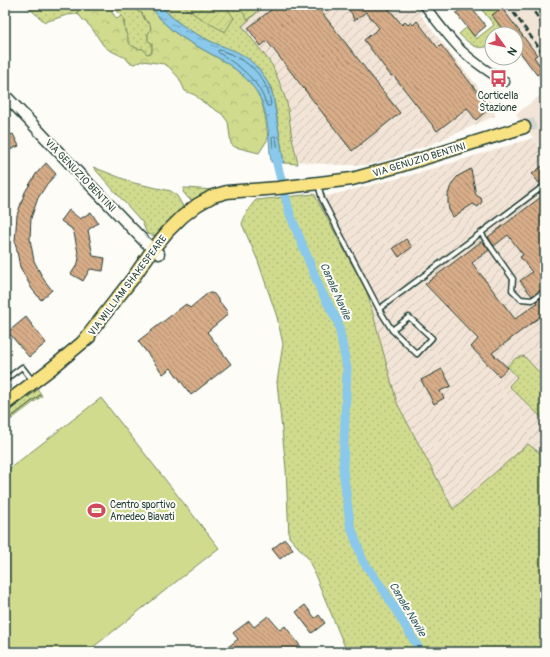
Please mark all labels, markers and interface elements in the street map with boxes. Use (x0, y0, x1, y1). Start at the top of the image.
north arrow (484, 26, 524, 66)
text: N (504, 45, 519, 58)
bus stop icon: Corticella Stazione (488, 68, 508, 88)
place label: Corticella Stazione (478, 90, 519, 114)
street label: VIA GENUZIO BENTINI (42, 137, 118, 215)
street label: VIA GENUZIO BENTINI (371, 140, 467, 180)
street label: VIA WILLIAM SHAKESPEARE (86, 233, 170, 338)
water label: Canale Navile (317, 261, 354, 323)
place label: Centro sportivo Amedeo Biavati (110, 499, 176, 523)
sports icon: Centro sportivo Amedeo Biavati (87, 500, 107, 520)
water label: Canale Navile (386, 580, 430, 640)

